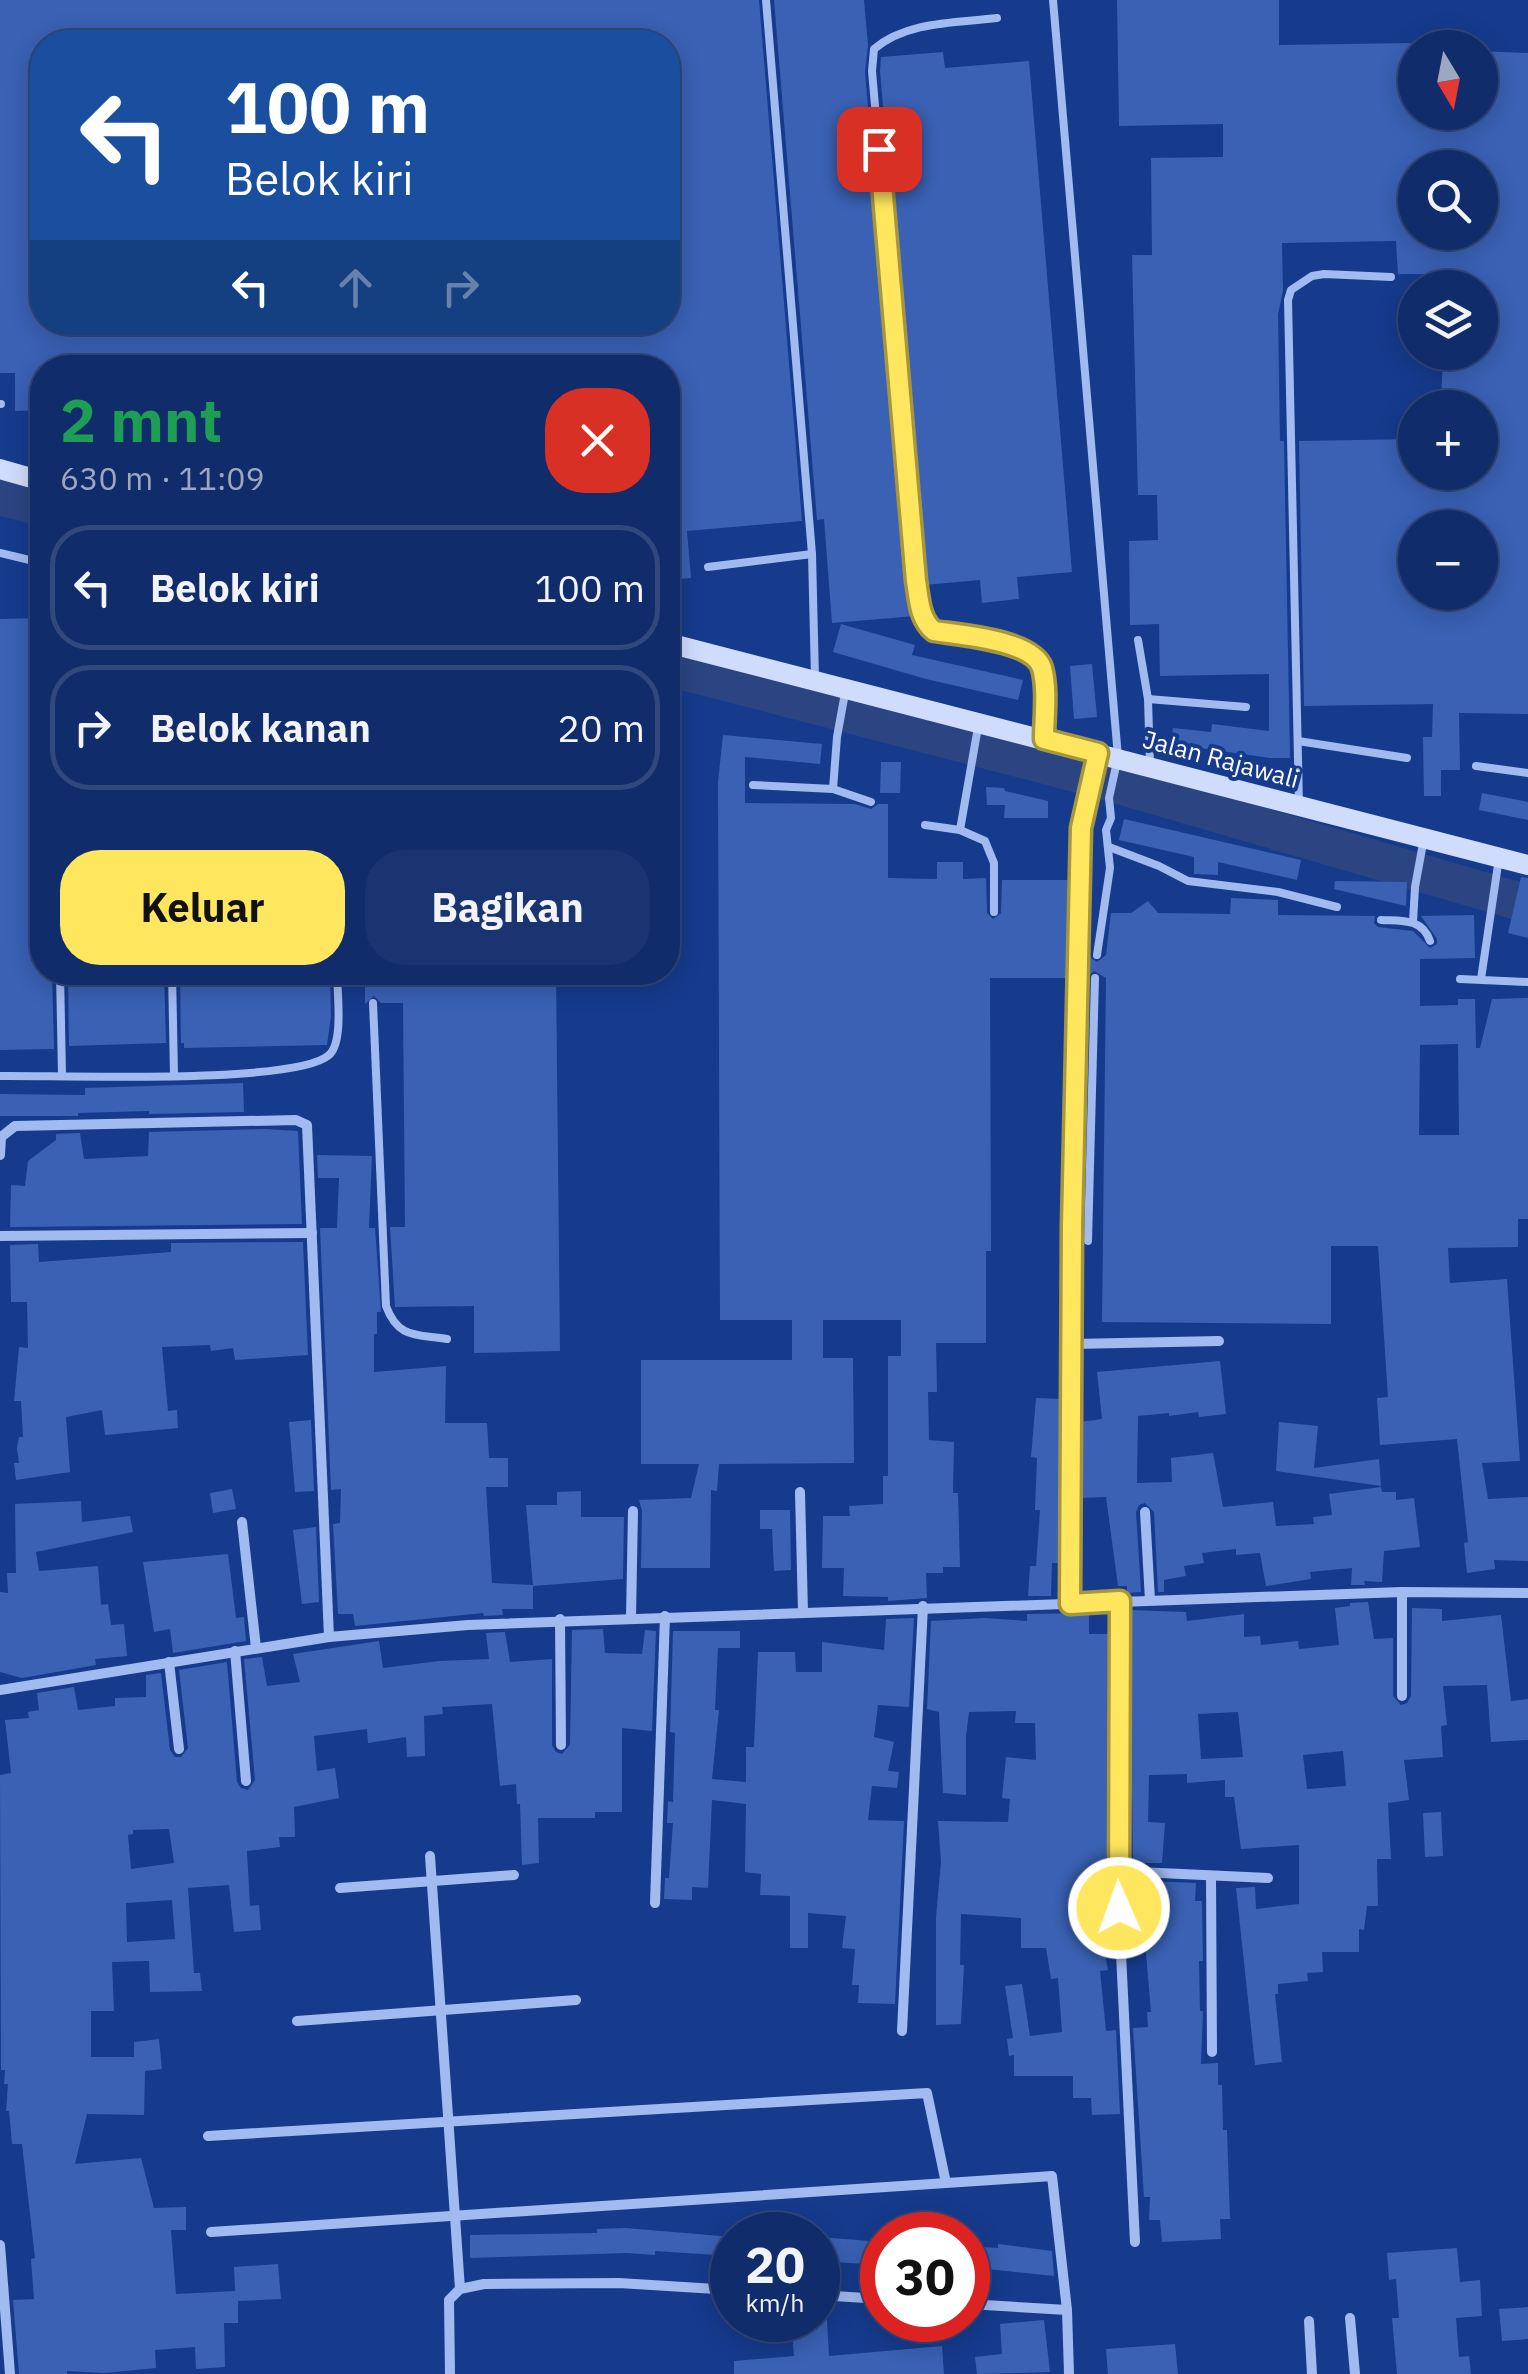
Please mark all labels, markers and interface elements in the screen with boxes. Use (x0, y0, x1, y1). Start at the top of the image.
north arrow (1398, 30, 1498, 130)
map controls (1398, 30, 1498, 610)
text: 100 m (225, 61, 430, 152)
icon: left (60, 70, 190, 200)
pin (837, 107, 922, 192)
icon: arrive (852, 122, 907, 177)
text: Belok kiri (225, 149, 414, 207)
button: search (1398, 150, 1498, 250)
icon: left (223, 260, 278, 315)
icon: ahead (328, 260, 383, 315)
icon: right (433, 260, 488, 315)
button: layers (1398, 270, 1498, 370)
text: 2 mnt (60, 380, 223, 459)
button: close (545, 388, 650, 493)
button: + (1398, 390, 1498, 490)
text: 630 m · 11:09 (60, 457, 265, 499)
button: − (1398, 510, 1498, 610)
icon: left (65, 560, 120, 615)
text: Belok kiri (150, 563, 320, 612)
text: 100 m (534, 563, 645, 612)
icon: right (65, 700, 120, 755)
text: Belok kanan (150, 703, 371, 752)
text: 20 m (557, 703, 645, 752)
street label: Jalan Rajawali (1139, 722, 1303, 795)
button: Keluar (60, 850, 345, 965)
button: Bagikan (365, 850, 650, 965)
position arrow (1067, 1856, 1171, 1960)
speed limit sign: 30 (860, 2212, 990, 2342)
text: 20 (745, 2232, 805, 2297)
text: km/h (746, 2286, 804, 2319)

